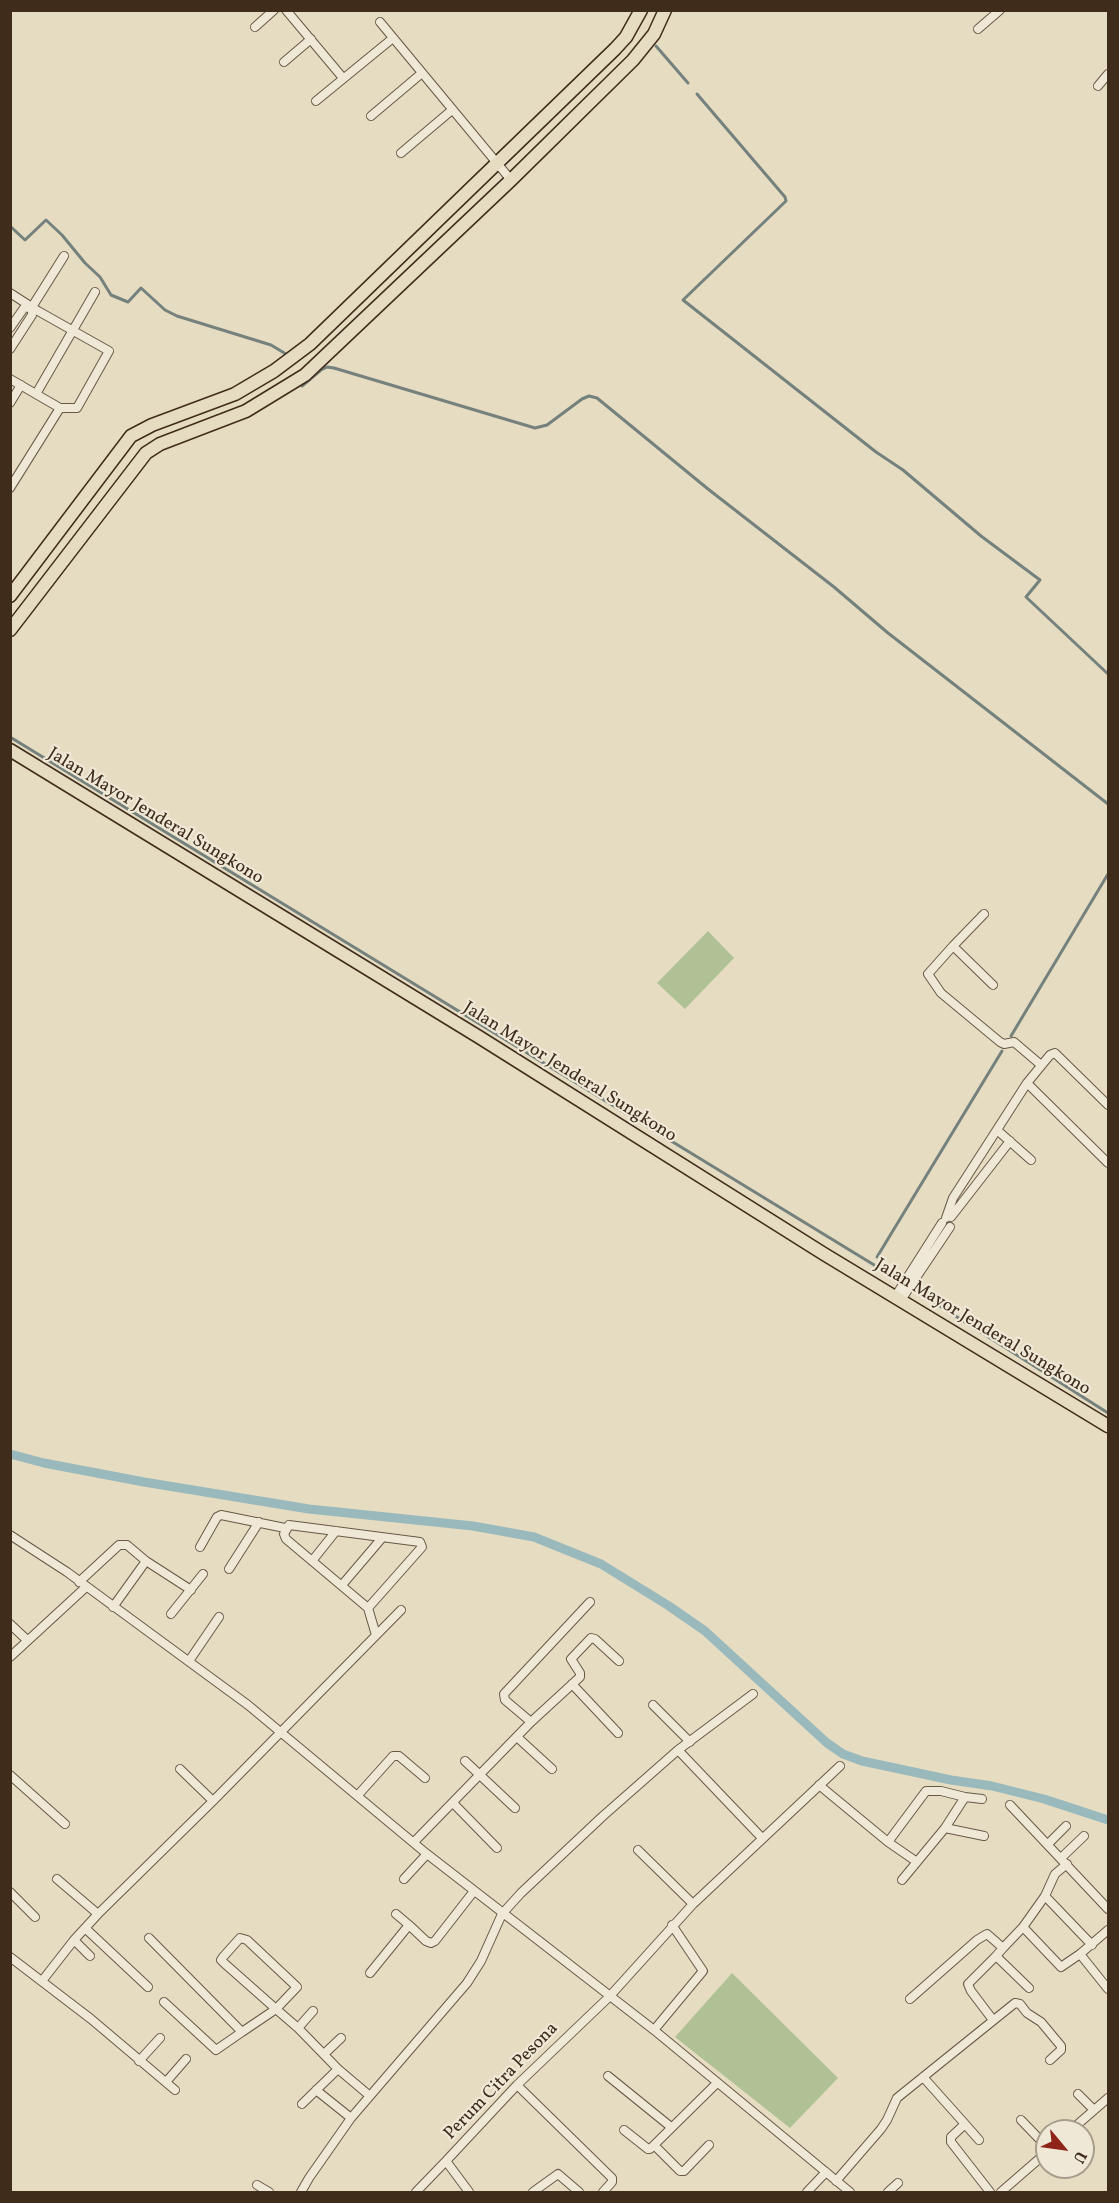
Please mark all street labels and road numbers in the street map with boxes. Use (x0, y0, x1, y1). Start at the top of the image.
street label: Jalan Mayor Jenderal Sungkono (43, 744, 267, 890)
street label: Jalan Mayor Jenderal Sungkono (458, 998, 680, 1148)
street label: Jalan Mayor Jenderal Sungkono (870, 1255, 1094, 1401)
street label: Perum Citra Pesona (440, 2019, 564, 2145)

